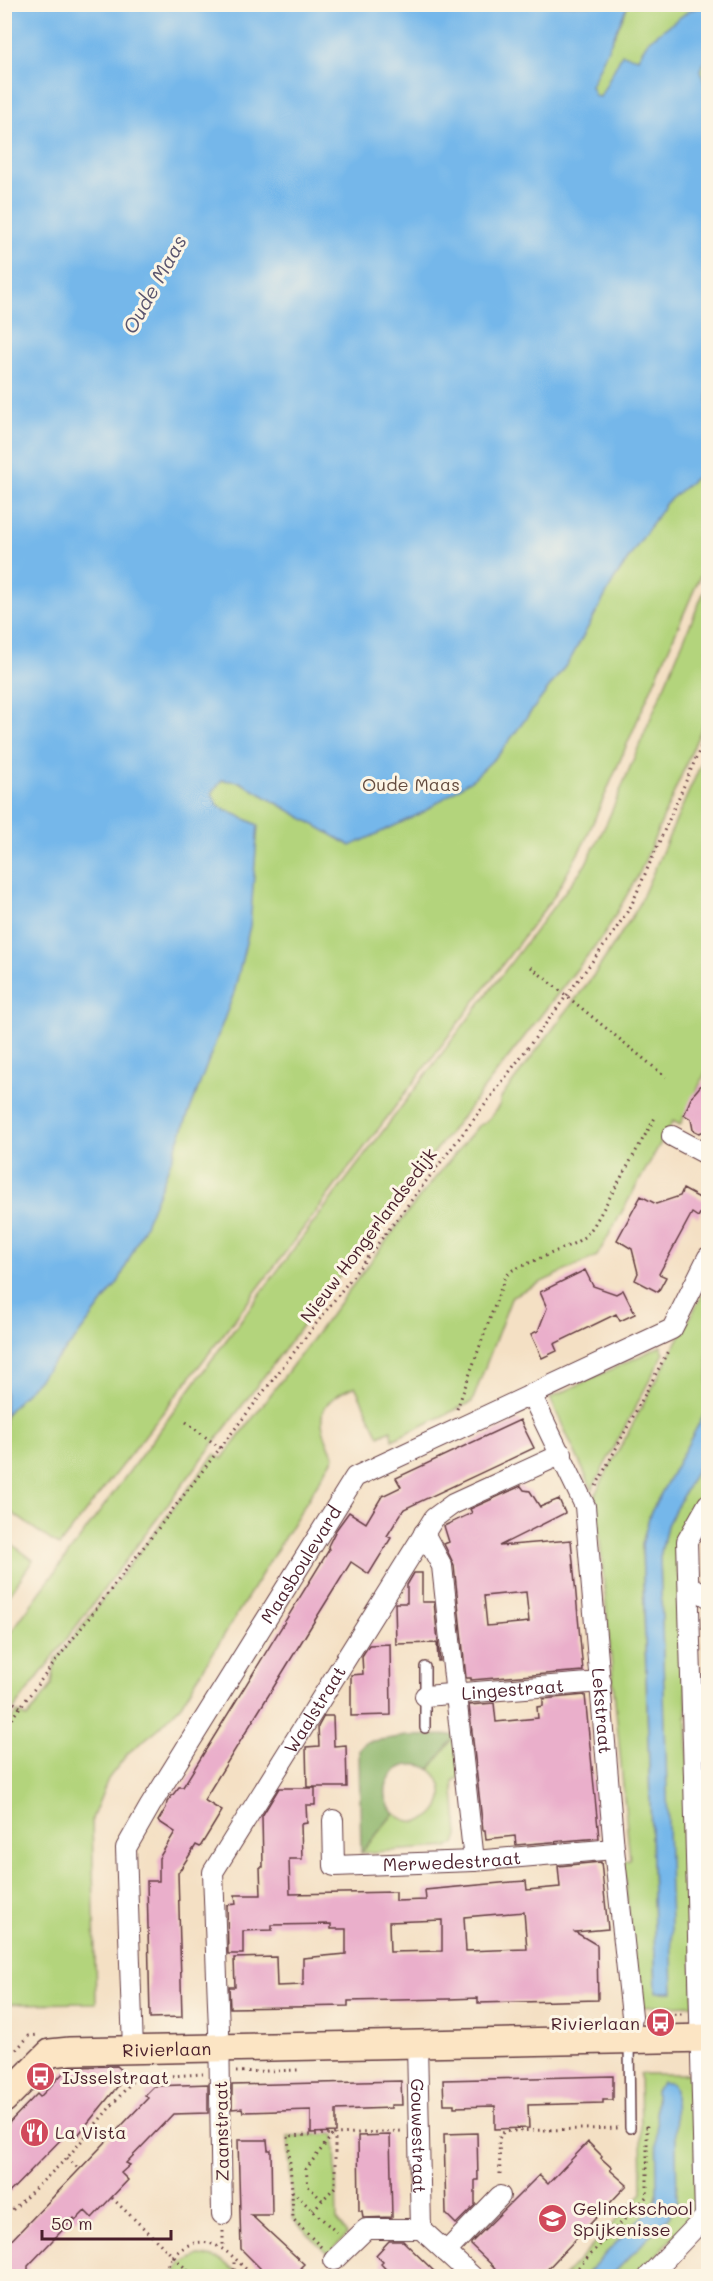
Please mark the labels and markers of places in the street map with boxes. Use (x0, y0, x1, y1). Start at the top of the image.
bus stop icon: Rivierlaan (645, 2007, 677, 2039)
place label: Rivierlaan (551, 2011, 640, 2035)
bus stop icon: IJsselstraat (25, 2061, 57, 2093)
place label: IJsselstraat (62, 2065, 169, 2089)
restaurant icon: La Vista (18, 2116, 50, 2148)
place label: La Vista (55, 2120, 126, 2144)
place label: Gelinckschool Spijkenisse (573, 2196, 693, 2241)
school or university icon: Gelinckschool Spijkenisse (536, 2202, 568, 2234)

